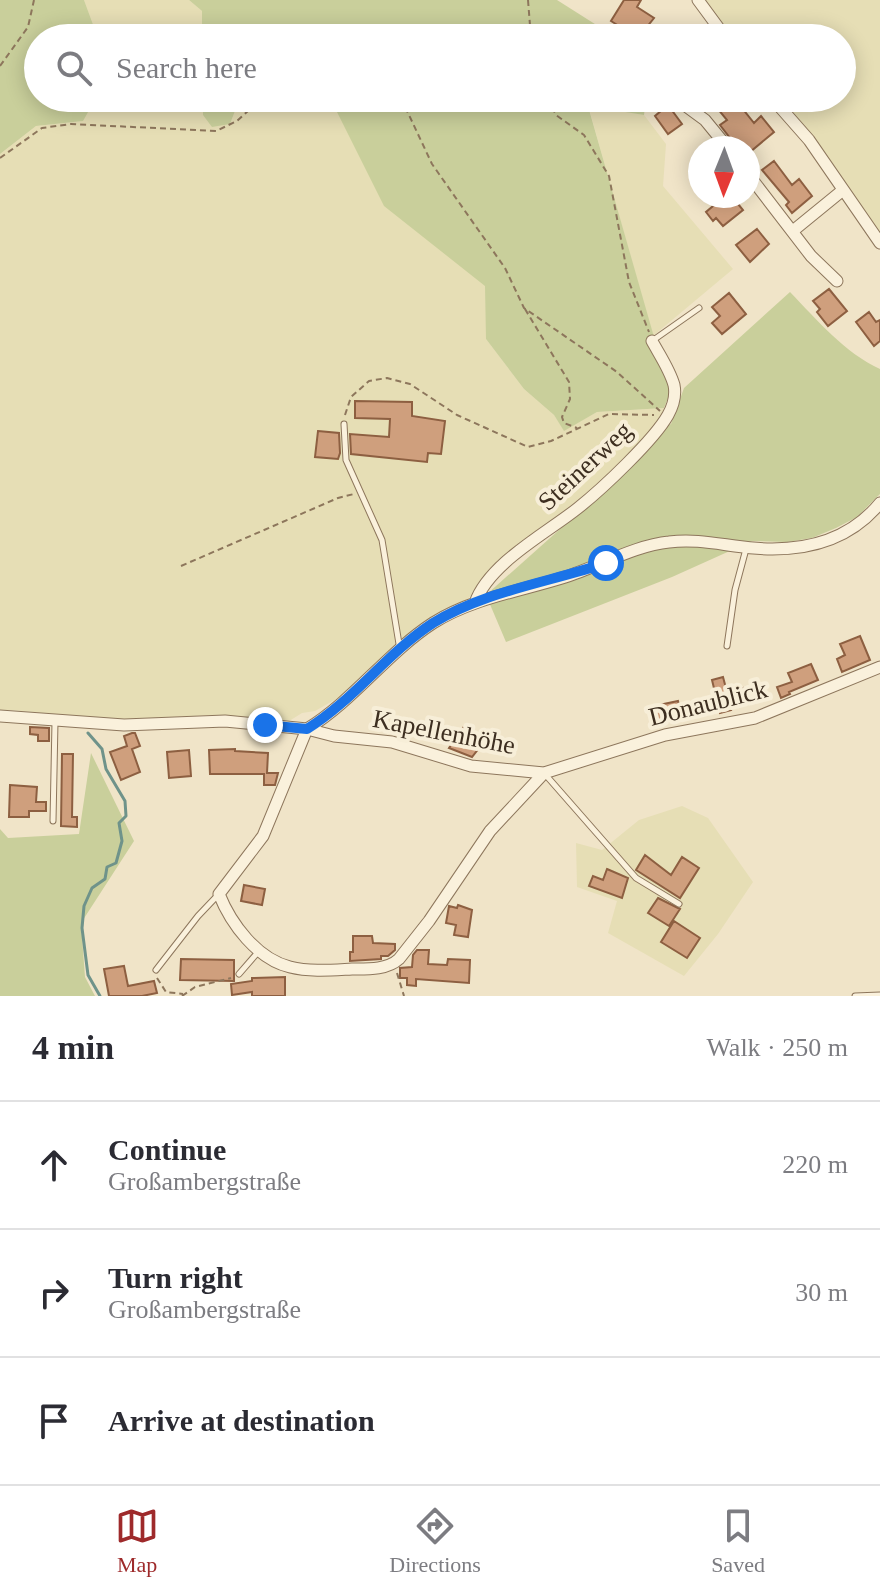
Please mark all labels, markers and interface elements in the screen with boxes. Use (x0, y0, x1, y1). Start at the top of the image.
search box (24, 24, 856, 112)
icon: search (52, 46, 96, 90)
text: Search here (116, 51, 257, 84)
north arrow (688, 136, 760, 208)
street label: Steinerweg (532, 416, 638, 516)
route start (588, 545, 624, 581)
street label: Donaublick (646, 674, 770, 732)
street label: Kapellenhöhe (370, 704, 518, 760)
route end (247, 707, 283, 743)
text: 4 min (32, 1029, 114, 1066)
text: Walk · 250 m (706, 1033, 848, 1062)
text: Continue (108, 1133, 226, 1166)
icon: ahead (32, 1143, 76, 1187)
text: 220 m (782, 1150, 848, 1179)
text: Großambergstraße (108, 1167, 301, 1196)
text: Turn right (108, 1261, 243, 1294)
icon: right (32, 1271, 76, 1315)
text: 30 m (795, 1278, 848, 1307)
text: Großambergstraße (108, 1295, 301, 1324)
icon: arrive (32, 1399, 76, 1443)
text: Arrive at destination (108, 1404, 375, 1437)
tab: Map (115, 1504, 159, 1578)
tab: Directions (389, 1504, 481, 1578)
tab: Saved (711, 1504, 765, 1578)

